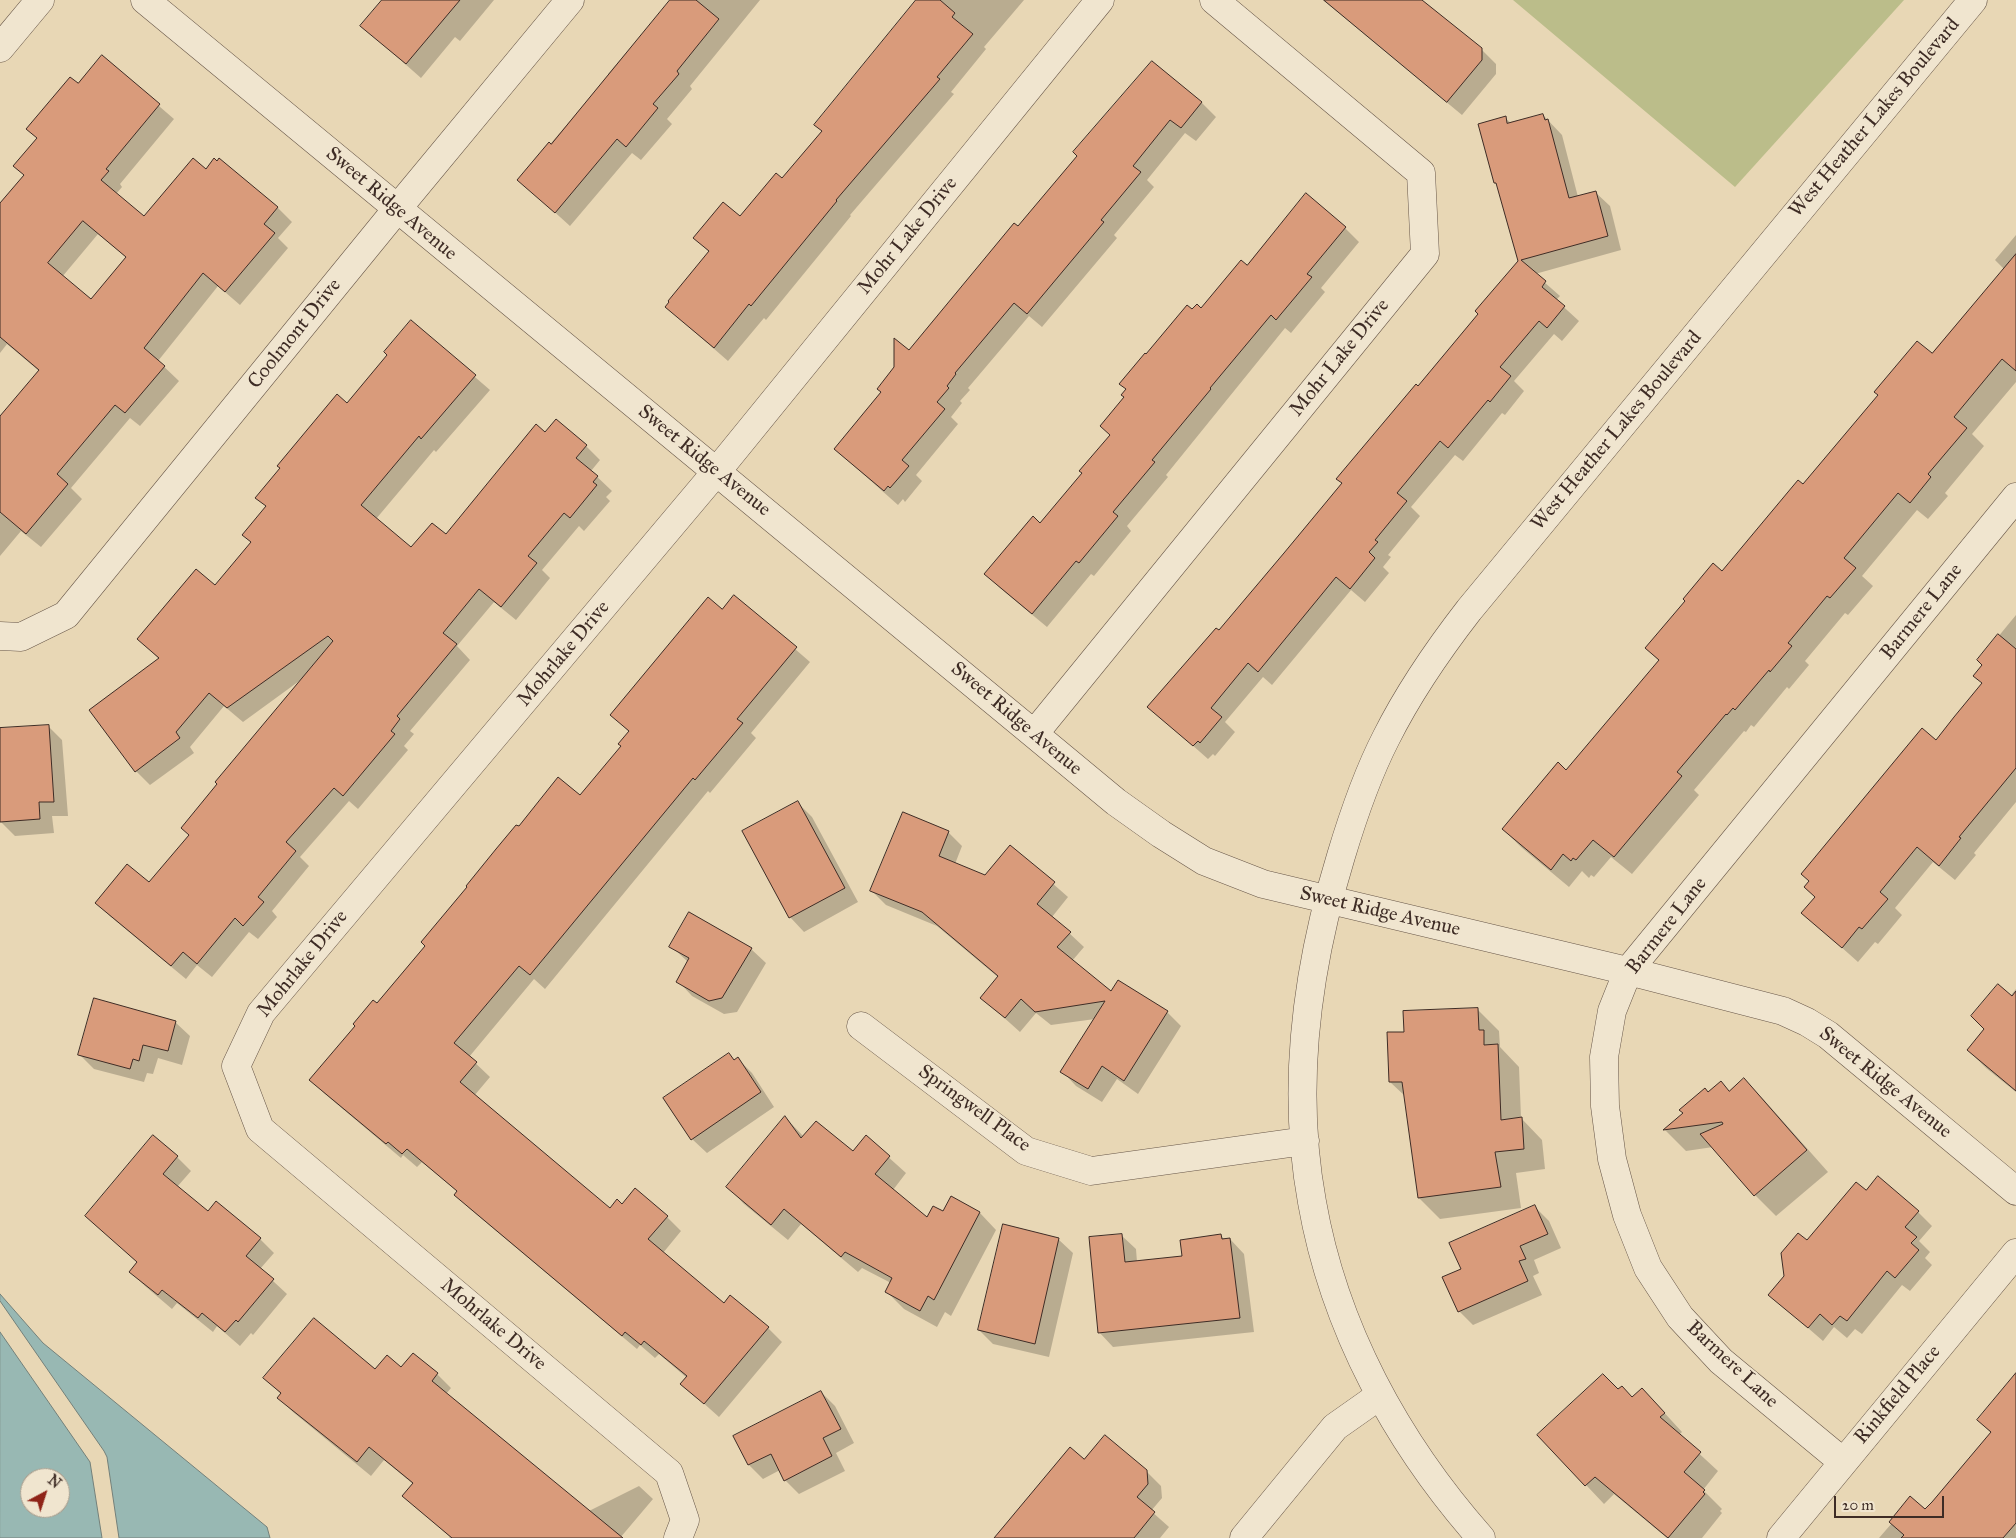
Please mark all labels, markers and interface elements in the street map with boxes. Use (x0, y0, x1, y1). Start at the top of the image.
street label: West Heather Lakes Boulevard (1785, 13, 1965, 223)
street label: Sweet Ridge Avenue (321, 142, 461, 266)
street label: Mohr Lake Drive (853, 172, 963, 300)
street label: Coolmont Drive (243, 274, 347, 394)
street label: Mohr Lake Drive (1285, 294, 1395, 422)
street label: West Heather Lakes Boulevard (1527, 326, 1707, 536)
street label: Sweet Ridge Avenue (633, 400, 775, 522)
street label: Barmere Lane (1876, 559, 1968, 665)
street label: Mohrlake Drive (513, 596, 615, 712)
street label: Sweet Ridge Avenue (946, 657, 1086, 781)
street label: Barmere Lane (1622, 873, 1712, 979)
street label: Sweet Ridge Avenue (1297, 882, 1463, 942)
street label: Mohrlake Drive (252, 906, 354, 1022)
street label: Sweet Ridge Avenue (1814, 1022, 1956, 1144)
street label: Springwell Place (913, 1060, 1035, 1158)
street label: Mohrlake Drive (435, 1274, 551, 1376)
street label: Barmere Lane (1681, 1316, 1783, 1414)
street label: Rinkfield Place (1850, 1341, 1946, 1449)
north arrow (20, 1468, 70, 1518)
text: N (44, 1472, 64, 1492)
scale bar (1836, 1486, 1946, 1518)
text: 20 m (1842, 1496, 1874, 1514)

